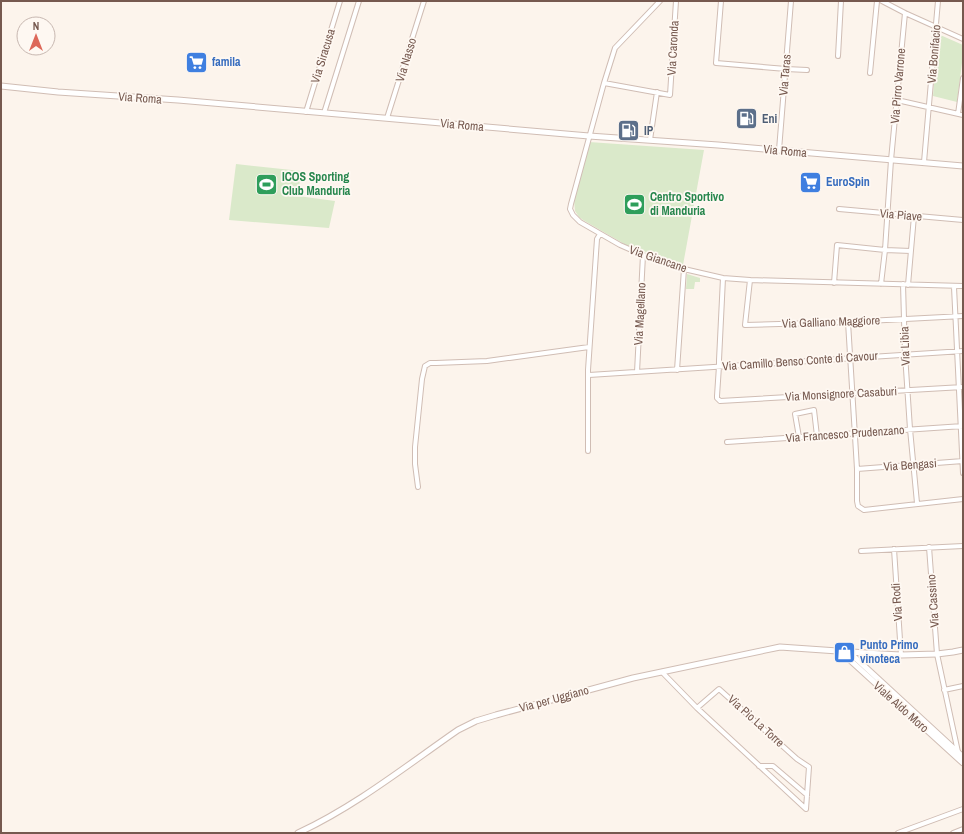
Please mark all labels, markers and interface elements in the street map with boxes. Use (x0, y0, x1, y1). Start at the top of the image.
north arrow (16, 16, 56, 56)
text: N (33, 19, 39, 33)
street label: Via Caronda (664, 20, 682, 76)
street label: Via Bonifacio (923, 24, 945, 84)
street label: Via Siracusa (307, 26, 339, 85)
street label: Via Nasso (392, 36, 420, 84)
street label: Via Pirro Varrone (887, 48, 909, 124)
supermarket icon: famila (184, 49, 210, 75)
place label: famila (212, 54, 241, 70)
street label: Via Taras (775, 54, 795, 96)
street label: Via Roma (118, 88, 163, 108)
fuel station icon: Eni (733, 106, 759, 132)
place label: Eni (762, 111, 778, 127)
street label: Via Roma (440, 115, 485, 135)
fuel station icon: IP (616, 118, 642, 144)
place label: IP (644, 123, 654, 139)
street label: Via Roma (763, 141, 808, 161)
place label: ICOS Sporting Club Manduria (282, 169, 351, 199)
supermarket icon: EuroSpin (798, 169, 824, 195)
sports icon: ICOS Sporting Club Manduria (253, 171, 279, 197)
place label: EuroSpin (826, 174, 870, 190)
place label: Centro Sportivo di Manduria (650, 189, 724, 219)
sports icon: Centro Sportivo di Manduria (621, 191, 647, 217)
street label: Via Piave (879, 205, 923, 225)
street label: Via Giancane (627, 242, 689, 276)
street label: Via Magellano (630, 282, 650, 346)
street label: Via Galliano Maggiore (782, 312, 880, 332)
street label: Via Libia (896, 326, 914, 366)
street label: Via Camillo Benso Conte di Cavour (722, 348, 879, 374)
street label: Via Monsignore Casaburi (785, 383, 897, 405)
street label: Via Francesco Prudenzano (785, 422, 905, 446)
street label: Via Bengasi (883, 455, 937, 475)
street label: Via Cassino (923, 574, 943, 628)
street label: Via Rodi (888, 582, 906, 622)
place label: Punto Primo vinoteca (860, 637, 919, 667)
shop icon: Punto Primo vinoteca (832, 639, 858, 665)
street label: Viale Aldo Moro (870, 678, 932, 736)
street label: Via per Uggiano (517, 682, 591, 716)
street label: Via Pio La Torre (724, 691, 788, 751)

